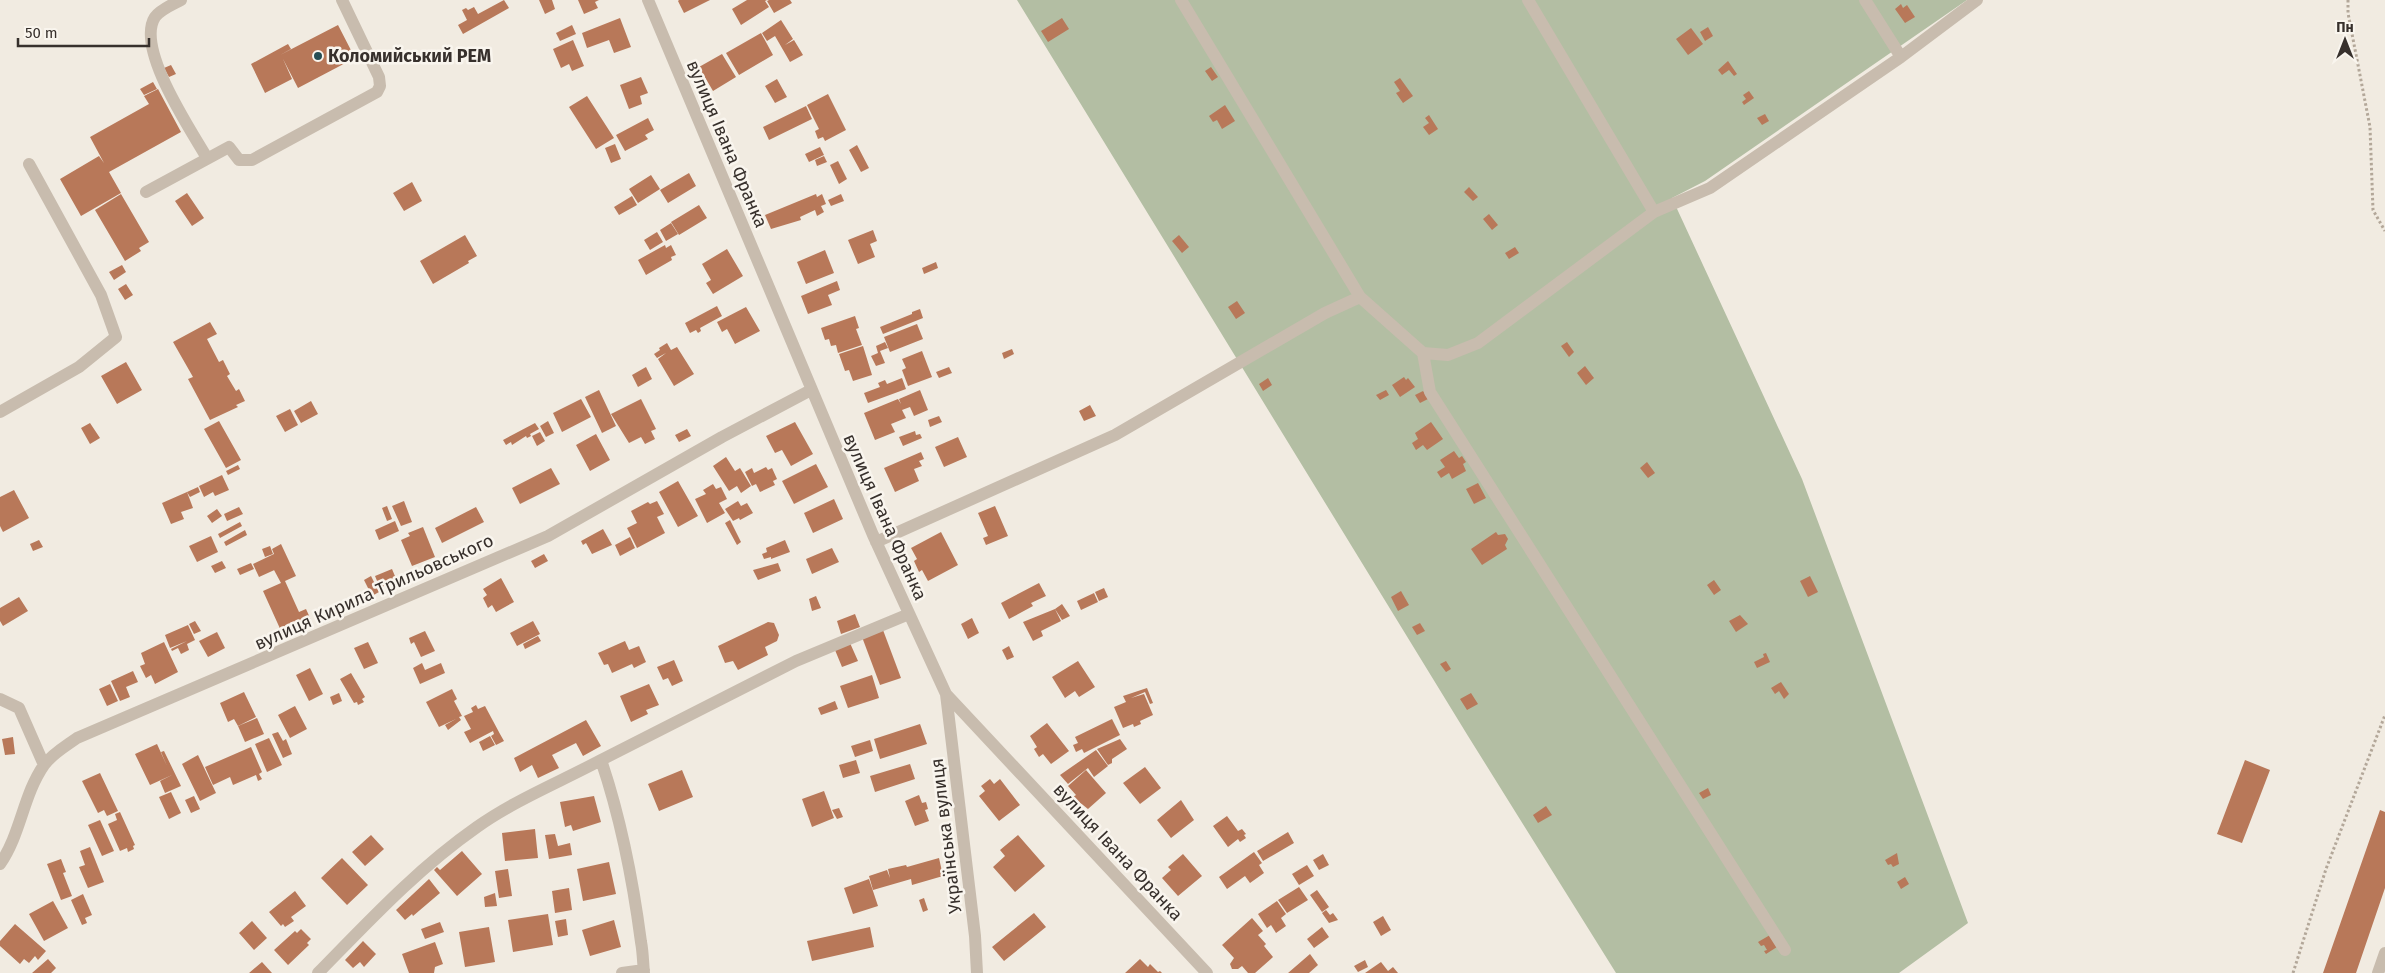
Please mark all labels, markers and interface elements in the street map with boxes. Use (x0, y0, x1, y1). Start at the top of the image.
scale bar (18, 15, 149, 47)
north arrow (2320, 15, 2370, 65)
text: Пн (2336, 19, 2354, 36)
text: 50 m (25, 24, 58, 42)
place label: Коломийський РЕМ (328, 45, 491, 67)
marker: Коломийський РЕМ (312, 50, 324, 62)
street label: вулиця Івана Франка (682, 57, 772, 231)
street label: вулиця Івана Франка (838, 430, 932, 604)
street label: вулиця Кирила Трильовського (251, 529, 497, 655)
street label: Українська вулиця (926, 757, 966, 915)
street label: вулиця Івана Франка (1049, 779, 1187, 925)

